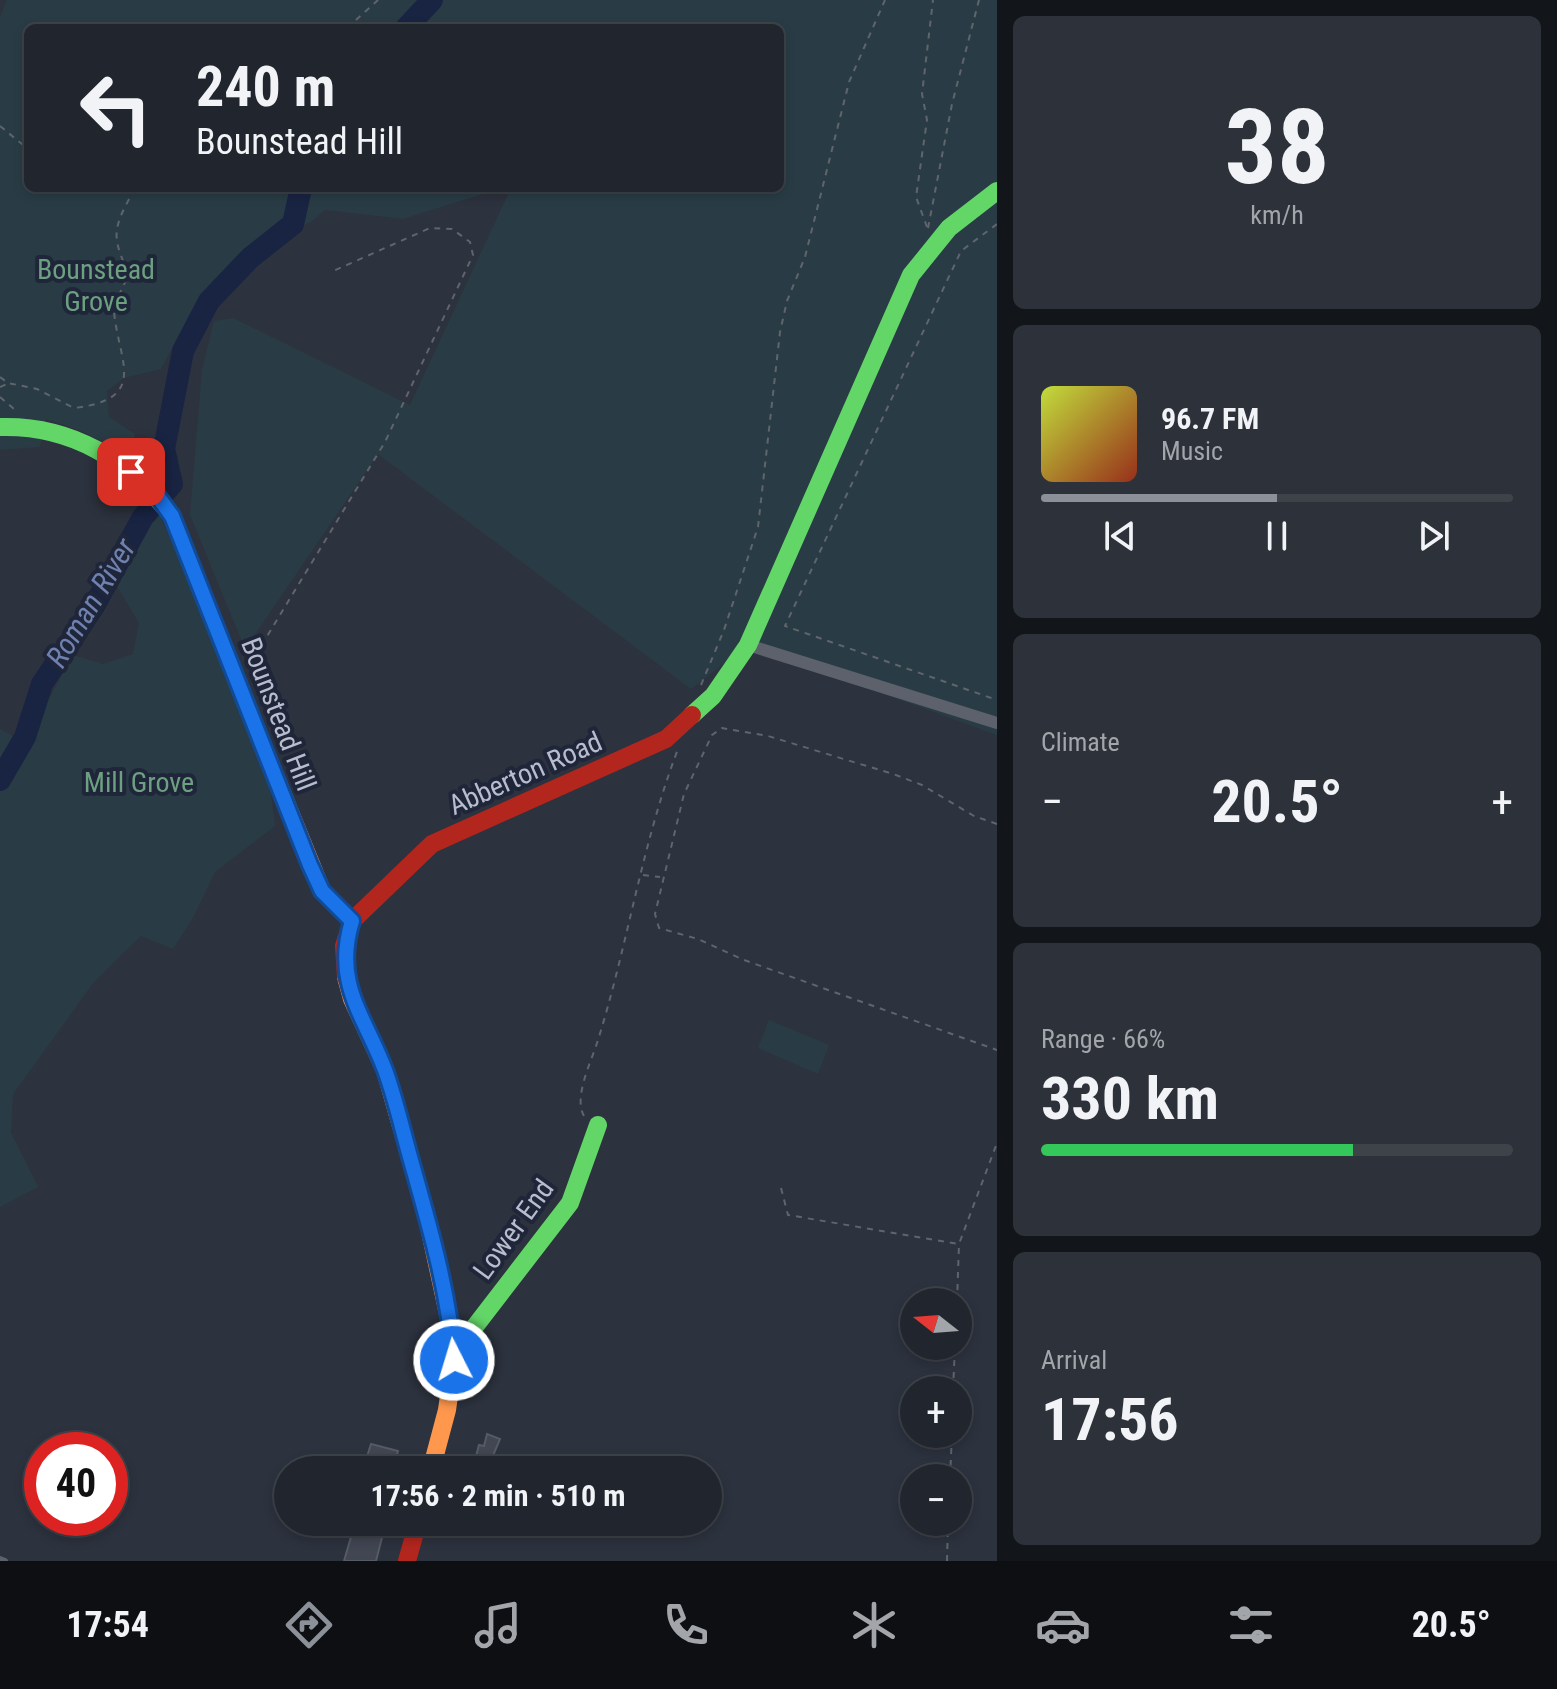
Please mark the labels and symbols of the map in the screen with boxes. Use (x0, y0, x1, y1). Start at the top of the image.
park label: Bounstead Grove (37, 253, 155, 318)
pin (97, 438, 165, 506)
water label: Roman River (39, 531, 143, 673)
street label: Bounstead Hill (234, 633, 323, 795)
street label: Abberton Road (443, 725, 607, 822)
park label: Mill Grove (84, 766, 194, 799)
street label: Lower End (466, 1173, 561, 1286)
north arrow (900, 1288, 972, 1360)
position arrow (412, 1318, 496, 1402)
speed limit sign: 40 (24, 1432, 128, 1536)

